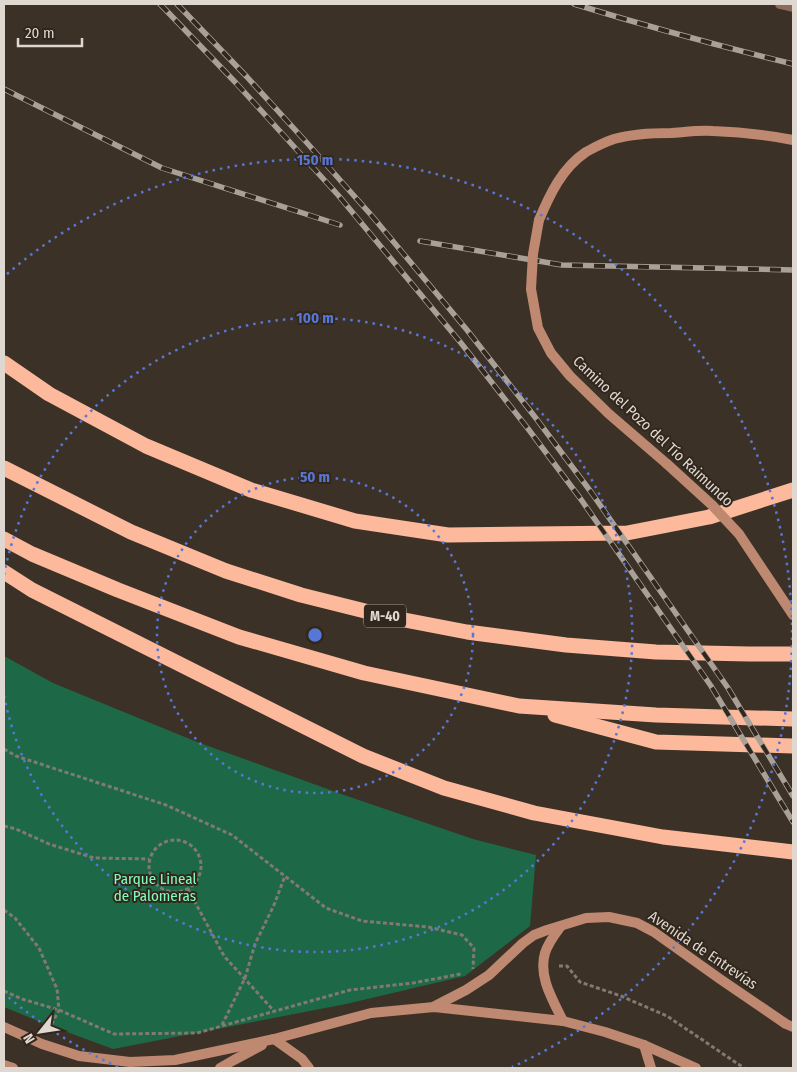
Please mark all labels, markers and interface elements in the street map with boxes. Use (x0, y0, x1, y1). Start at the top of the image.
scale bar (18, 15, 81, 47)
text: 20 m (25, 24, 55, 42)
text: 150 m (297, 151, 333, 169)
text: 100 m (296, 309, 334, 327)
street label: Camino del Pozo del Tío Raimundo (569, 352, 737, 510)
text: 50 m (300, 468, 330, 486)
road number: M-40 (364, 604, 406, 628)
centre of rings (306, 626, 324, 644)
park label: Parque Lineal de Palomeras (114, 870, 196, 905)
street label: Avenida de Entrevías (645, 907, 761, 993)
north arrow (15, 1007, 65, 1057)
text: N (20, 1030, 39, 1046)

